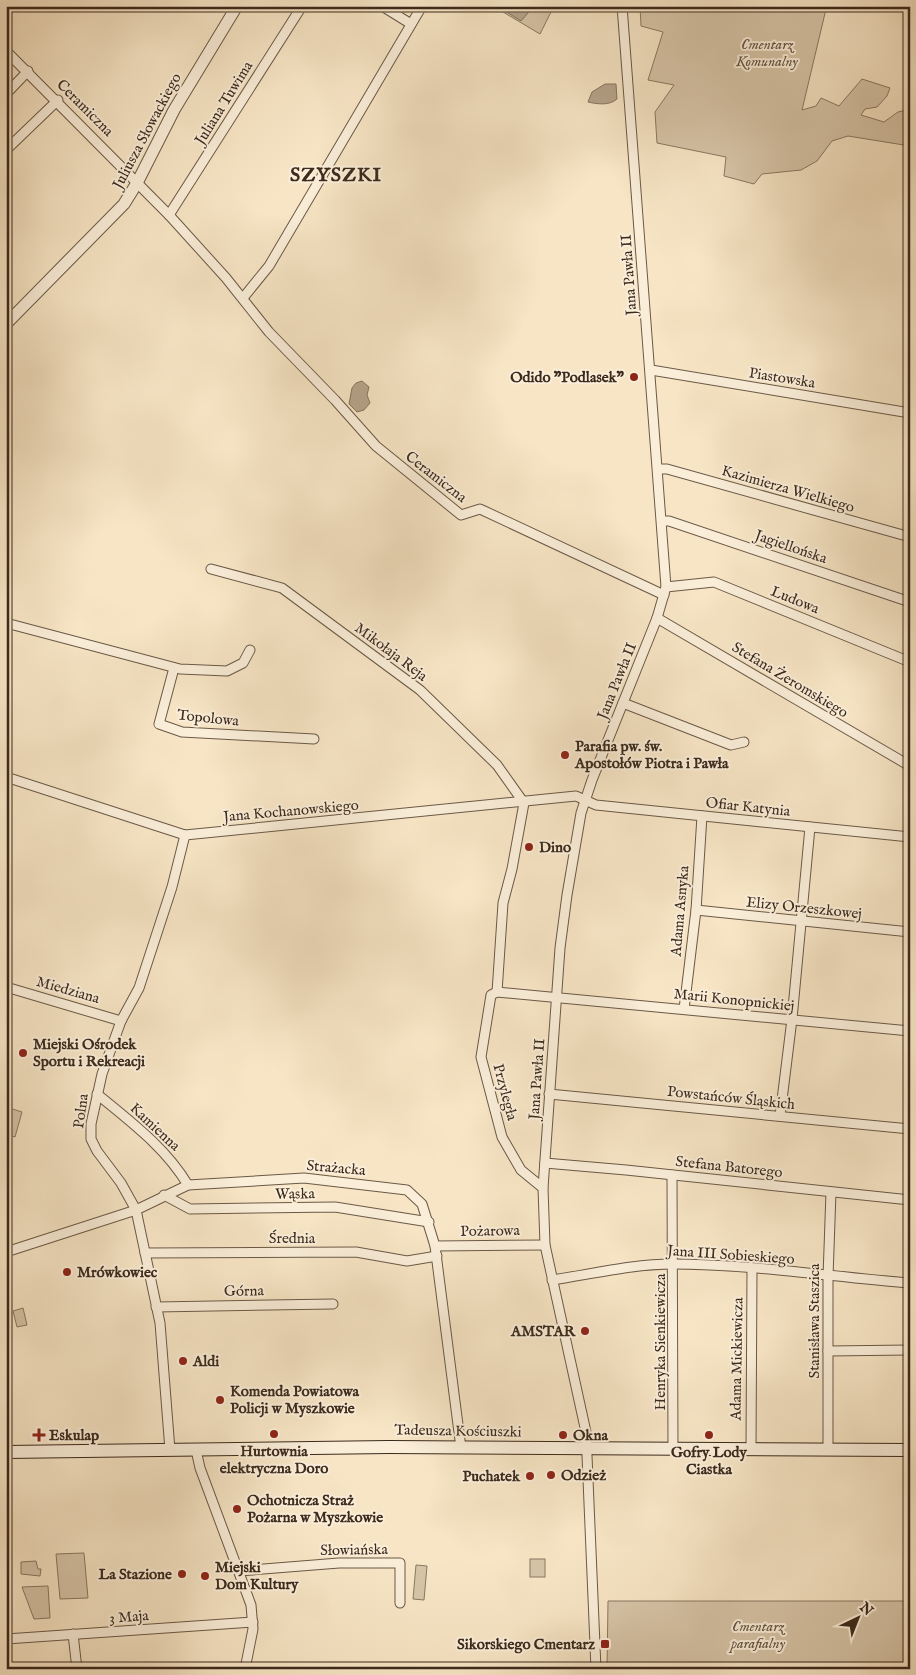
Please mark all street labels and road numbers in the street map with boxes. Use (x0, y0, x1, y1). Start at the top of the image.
street label: Juliana Tuwima (190, 57, 258, 150)
street label: Juliusza Słowackiego (107, 70, 186, 194)
street label: Ceramiczna (52, 75, 118, 141)
street label: Jana Pawła II (617, 233, 641, 318)
street label: Piastowska (747, 363, 817, 393)
street label: Ceramiczna (401, 447, 471, 507)
street label: Kazimierza Wielkiego (719, 461, 857, 517)
street label: Jagiellońska (751, 525, 830, 568)
street label: Ludowa (768, 582, 823, 618)
street label: Mikołaja Reja (351, 618, 432, 686)
street label: Stefana Żeromskiego (728, 638, 852, 722)
street label: Jana Pawła II (592, 639, 641, 724)
street label: Topolowa (176, 705, 240, 731)
street label: Ofiar Katynia (705, 793, 792, 821)
street label: Jana Kochanowskiego (221, 796, 359, 827)
street label: Adama Asnyka (666, 864, 693, 958)
street label: Elizy Orzeszkowej (745, 892, 863, 924)
street label: Miedziana (34, 972, 102, 1008)
street label: Marii Konopnickiej (673, 984, 795, 1016)
street label: Jana Pawła II (525, 1037, 549, 1122)
street label: Przyległa (488, 1062, 522, 1123)
street label: Powstańców Śląskich (666, 1082, 796, 1114)
street label: Polna (69, 1092, 93, 1130)
street label: Kamienna (126, 1099, 185, 1156)
street label: Stefana Batorego (675, 1152, 783, 1182)
street label: Strażacka (306, 1156, 367, 1180)
street label: Wąska (275, 1184, 315, 1204)
street label: Pożarowa (460, 1221, 521, 1241)
street label: Średnia (269, 1229, 316, 1248)
street label: Jana III Sobieskiego (665, 1241, 795, 1269)
street label: Stanisława Staszica (805, 1263, 824, 1379)
street label: Henryka Sienkiewicza (651, 1273, 670, 1411)
street label: Górna (224, 1281, 265, 1301)
street label: Adama Mickiewicza (726, 1297, 748, 1422)
street label: Tadeusza Kościuszki (394, 1420, 522, 1442)
street label: Słowiańska (320, 1540, 389, 1560)
street label: 3 Maja (109, 1606, 150, 1628)

